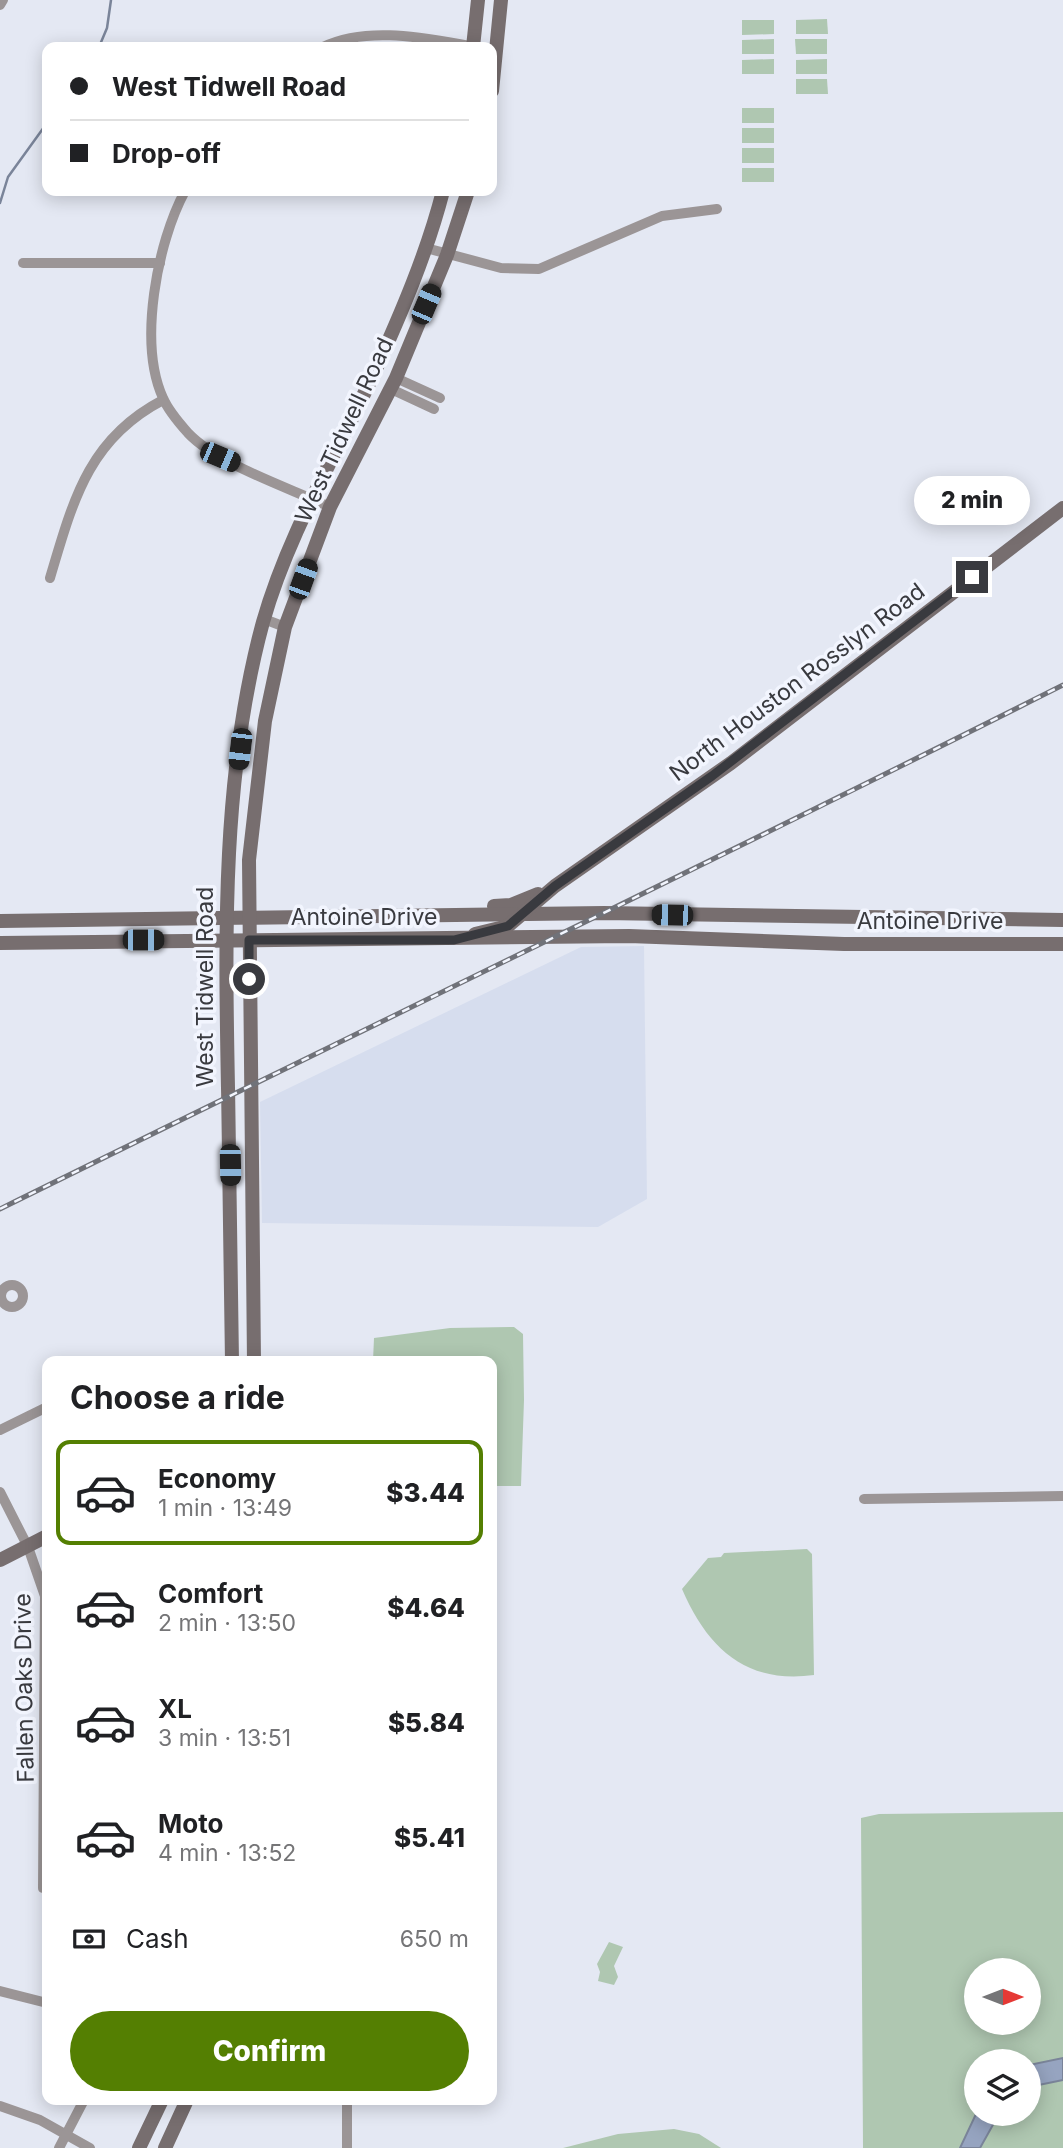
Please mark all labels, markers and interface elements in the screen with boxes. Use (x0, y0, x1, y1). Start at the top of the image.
text: West Tidwell Road (112, 71, 346, 102)
text: Drop-off (112, 138, 221, 169)
car (409, 281, 444, 327)
street label: West Tidwell Road (289, 333, 399, 527)
car (197, 439, 244, 475)
callout: 2 min (914, 476, 1030, 524)
text: 2 min (941, 486, 1003, 514)
car (286, 556, 321, 602)
route end (956, 561, 988, 593)
street label: North Houston Rosslyn Road (664, 577, 930, 787)
car (228, 727, 253, 771)
street label: West Tidwell Road (191, 887, 219, 1087)
street label: Antoine Drive (291, 903, 437, 931)
car (651, 904, 694, 926)
street label: Antoine Drive (857, 907, 1003, 935)
car (123, 930, 165, 951)
route start (233, 963, 265, 995)
car (220, 1144, 241, 1186)
text: Choose a ride (70, 1378, 285, 1417)
icon: car (74, 1461, 137, 1524)
text: Economy (158, 1463, 276, 1494)
text: $3.44 (386, 1477, 465, 1508)
text: 1 min · 13:49 (158, 1494, 292, 1522)
icon: car (74, 1576, 137, 1639)
text: Comfort (158, 1578, 263, 1609)
text: $4.64 (387, 1592, 465, 1623)
street label: Fallen Oaks Drive (8, 1593, 40, 1783)
text: 2 min · 13:50 (158, 1609, 296, 1637)
icon: car (74, 1691, 137, 1754)
text: XL (158, 1693, 192, 1724)
text: $5.84 (388, 1707, 465, 1738)
text: 3 min · 13:51 (158, 1724, 291, 1752)
icon: car (74, 1806, 137, 1869)
text: Moto (158, 1808, 223, 1839)
text: $5.41 (394, 1822, 465, 1853)
text: 4 min · 13:52 (158, 1839, 296, 1867)
icon: cash (70, 1920, 108, 1958)
text: Cash (126, 1923, 189, 1954)
text: 650 m (400, 1925, 469, 1953)
north arrow (964, 1958, 1041, 2035)
map controls (964, 1958, 1041, 2126)
button: Confirm (70, 2011, 469, 2091)
button: layers (964, 2049, 1041, 2126)

